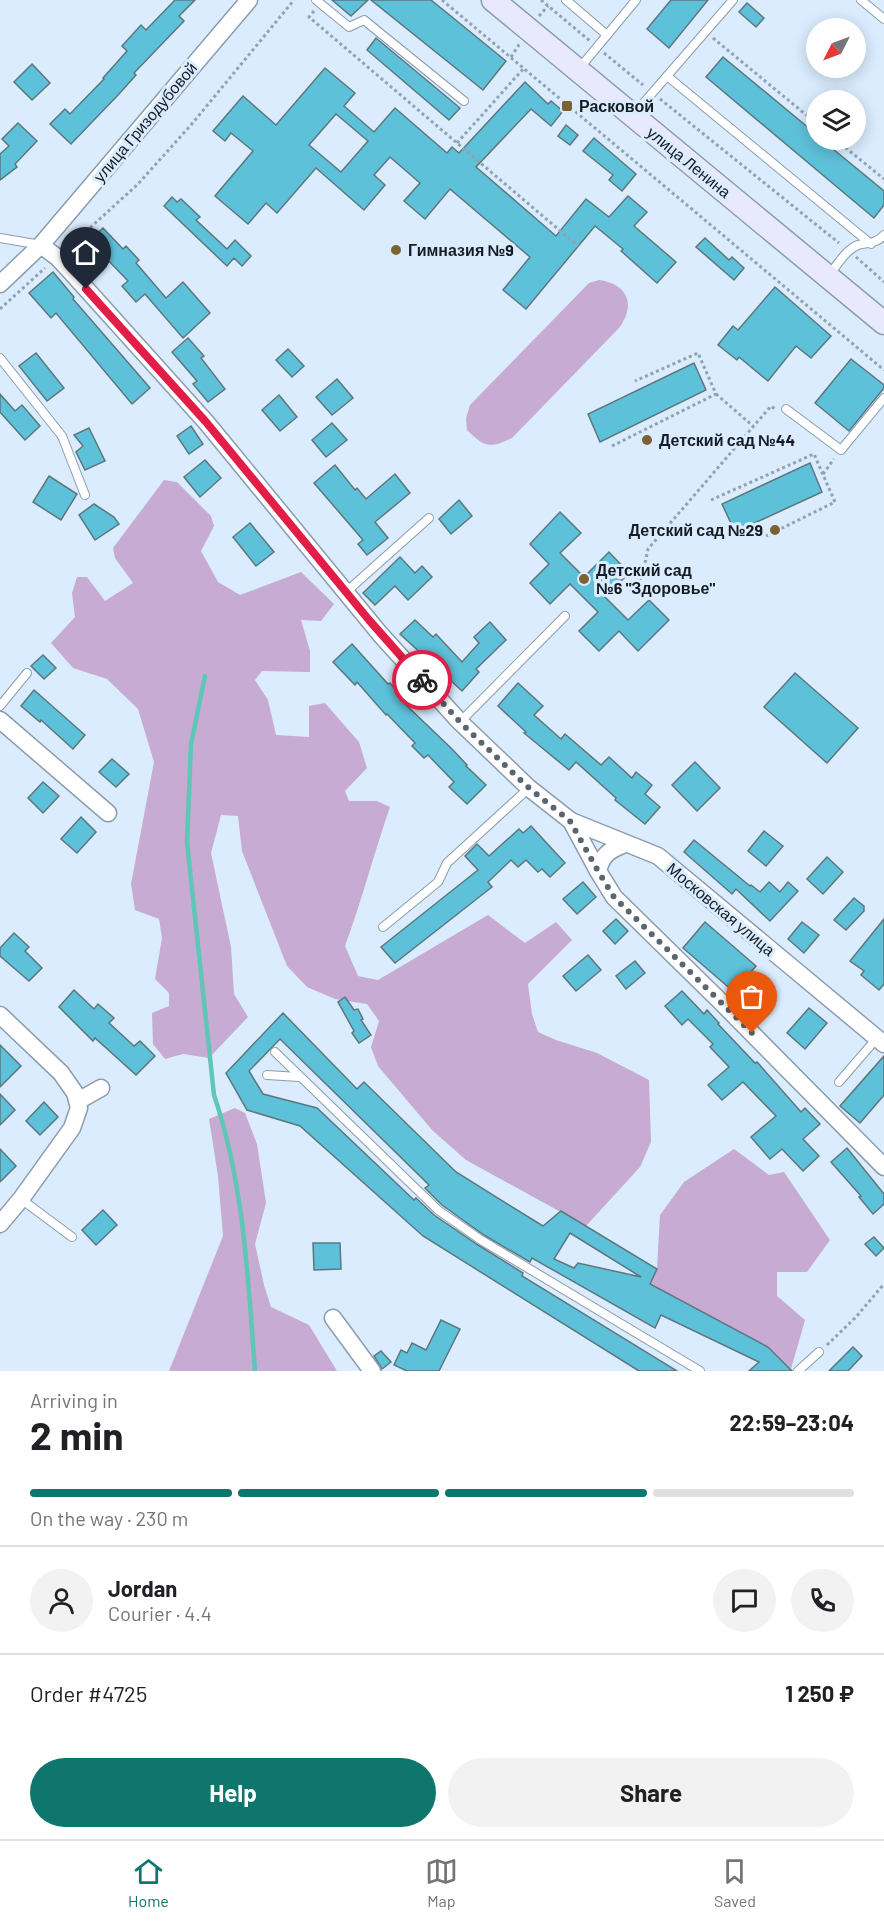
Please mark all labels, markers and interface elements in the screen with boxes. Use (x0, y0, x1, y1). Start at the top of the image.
north arrow (806, 18, 866, 78)
map controls (806, 18, 866, 150)
street label: улица Гризодубовой (89, 58, 200, 185)
button: layers (806, 90, 866, 150)
place label: Расковой (579, 96, 654, 115)
marker: Расковой (560, 99, 574, 113)
street label: улица Ленина (644, 122, 735, 201)
pin (60, 227, 111, 289)
icon: home (69, 236, 102, 269)
place label: Гимназия №9 (408, 240, 514, 259)
marker: Гимназия №9 (389, 243, 403, 257)
place label: Детский сад №44 (659, 430, 795, 449)
marker: Детский сад №44 (640, 433, 654, 447)
place label: Детский сад №29 (629, 520, 763, 539)
marker: Детский сад №29 (768, 523, 782, 537)
place label: Детский сад №6 "Здоровье" (596, 560, 715, 597)
marker: Детский сад №6 "Здоровье" (577, 572, 591, 586)
courier (392, 650, 452, 710)
icon: bike (406, 664, 439, 697)
street label: Московская улица (664, 858, 779, 959)
pin (726, 971, 777, 1033)
icon: bag (735, 980, 768, 1013)
text: Arriving in (30, 1388, 118, 1412)
text: 22:59–23:04 (730, 1409, 854, 1435)
text: 2 min (30, 1411, 123, 1458)
text: On the way · 230 m (30, 1506, 188, 1530)
button: person (30, 1569, 93, 1632)
button: chat (713, 1569, 776, 1632)
button: phone (791, 1569, 854, 1632)
text: Jordan (108, 1575, 177, 1601)
text: Courier · 4.4 (108, 1601, 212, 1625)
text: Order #4725 (30, 1680, 147, 1706)
text: 1 250 ₽ (785, 1680, 854, 1706)
button: Help (30, 1758, 436, 1827)
button: Share (448, 1758, 854, 1827)
tab: Home (128, 1855, 169, 1910)
tab: Map (425, 1855, 458, 1910)
tab: Saved (714, 1855, 756, 1910)

